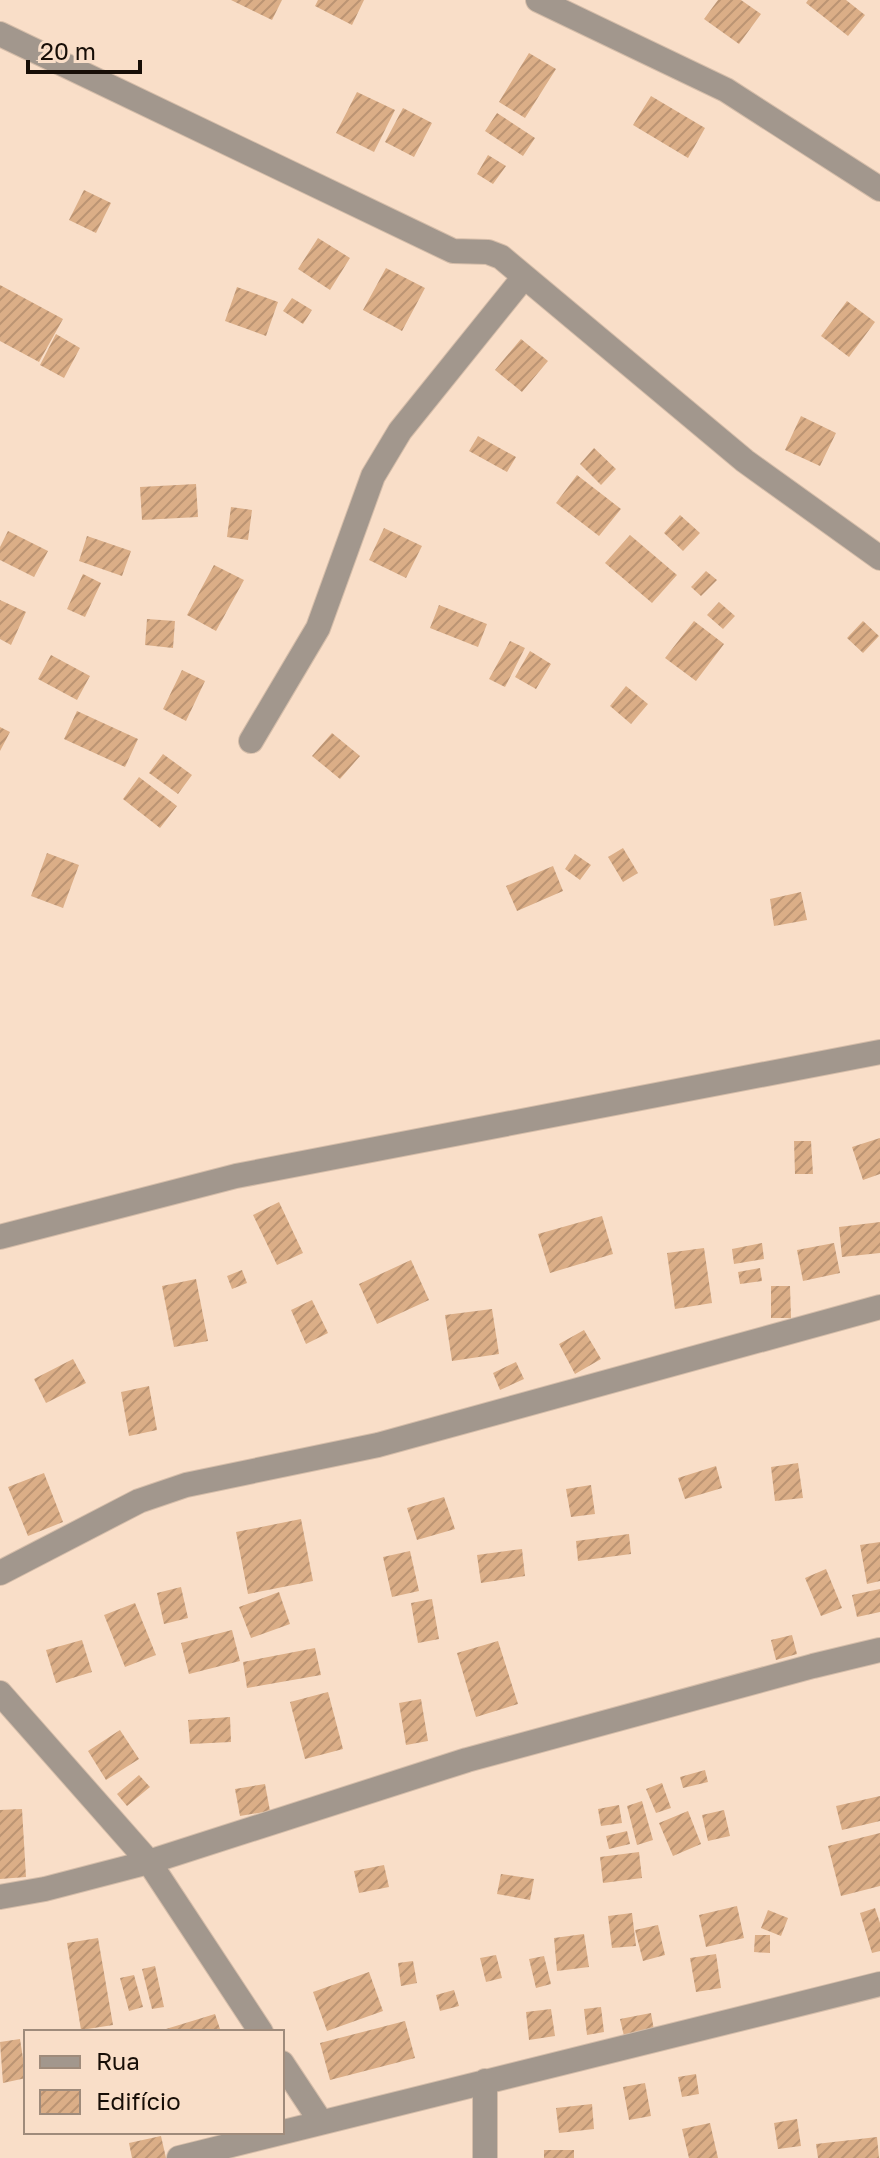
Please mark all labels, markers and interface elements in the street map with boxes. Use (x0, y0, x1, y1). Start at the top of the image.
scale bar (28, 24, 140, 74)
text: 20 m (40, 36, 96, 65)
legend (24, 2030, 284, 2134)
text: Rua (96, 2046, 140, 2075)
text: Edifício (96, 2086, 181, 2115)

